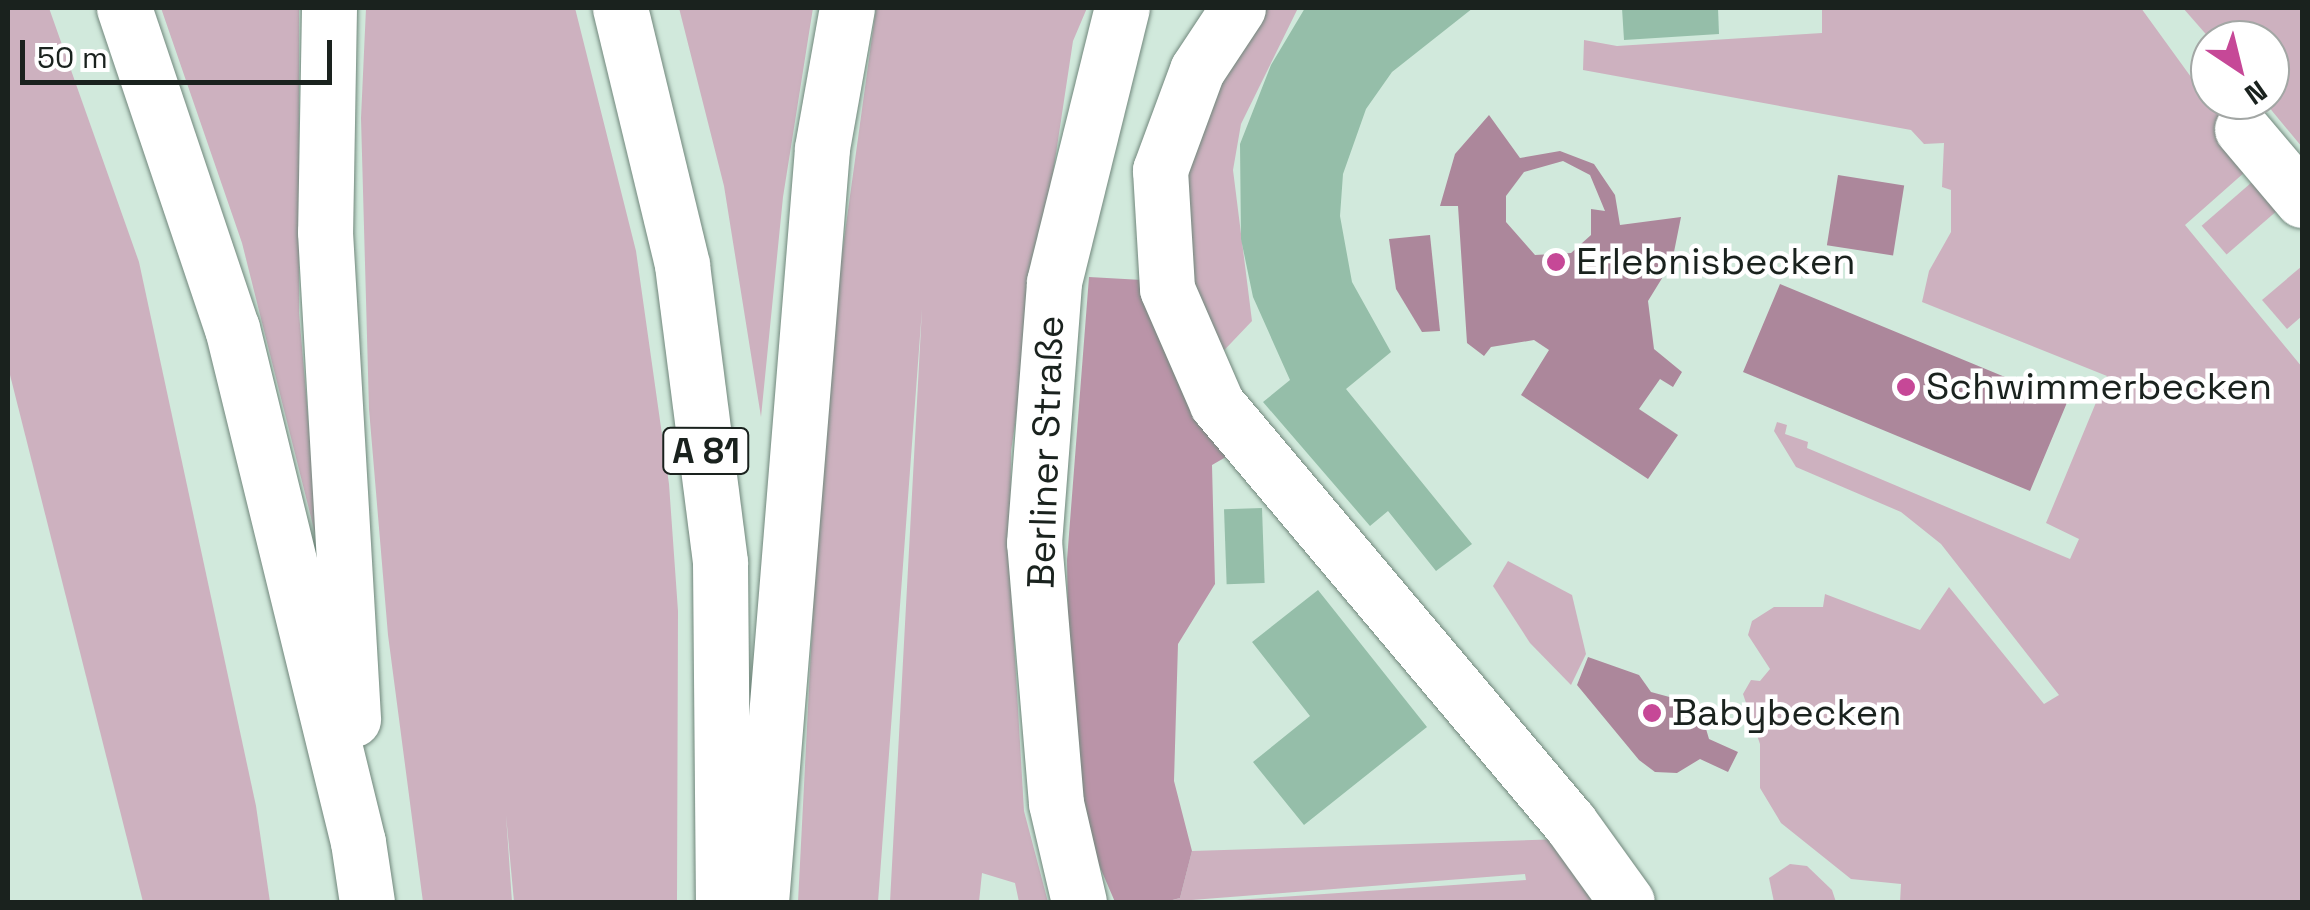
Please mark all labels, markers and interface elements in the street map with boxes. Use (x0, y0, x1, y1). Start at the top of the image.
scale bar (25, 20, 338, 82)
north arrow (2190, 20, 2290, 120)
text: 50 m (37, 38, 108, 77)
text: N (2238, 73, 2274, 113)
place label: Erlebnisbecken (1576, 239, 1856, 285)
marker: Erlebnisbecken (1545, 251, 1567, 273)
street label: Berliner Straße (1018, 315, 1074, 589)
place label: Schwimmerbecken (1926, 364, 2272, 410)
marker: Schwimmerbecken (1895, 376, 1917, 398)
road number: A 81 (661, 421, 751, 481)
place label: Babybecken (1672, 690, 1902, 736)
marker: Babybecken (1641, 702, 1663, 724)

